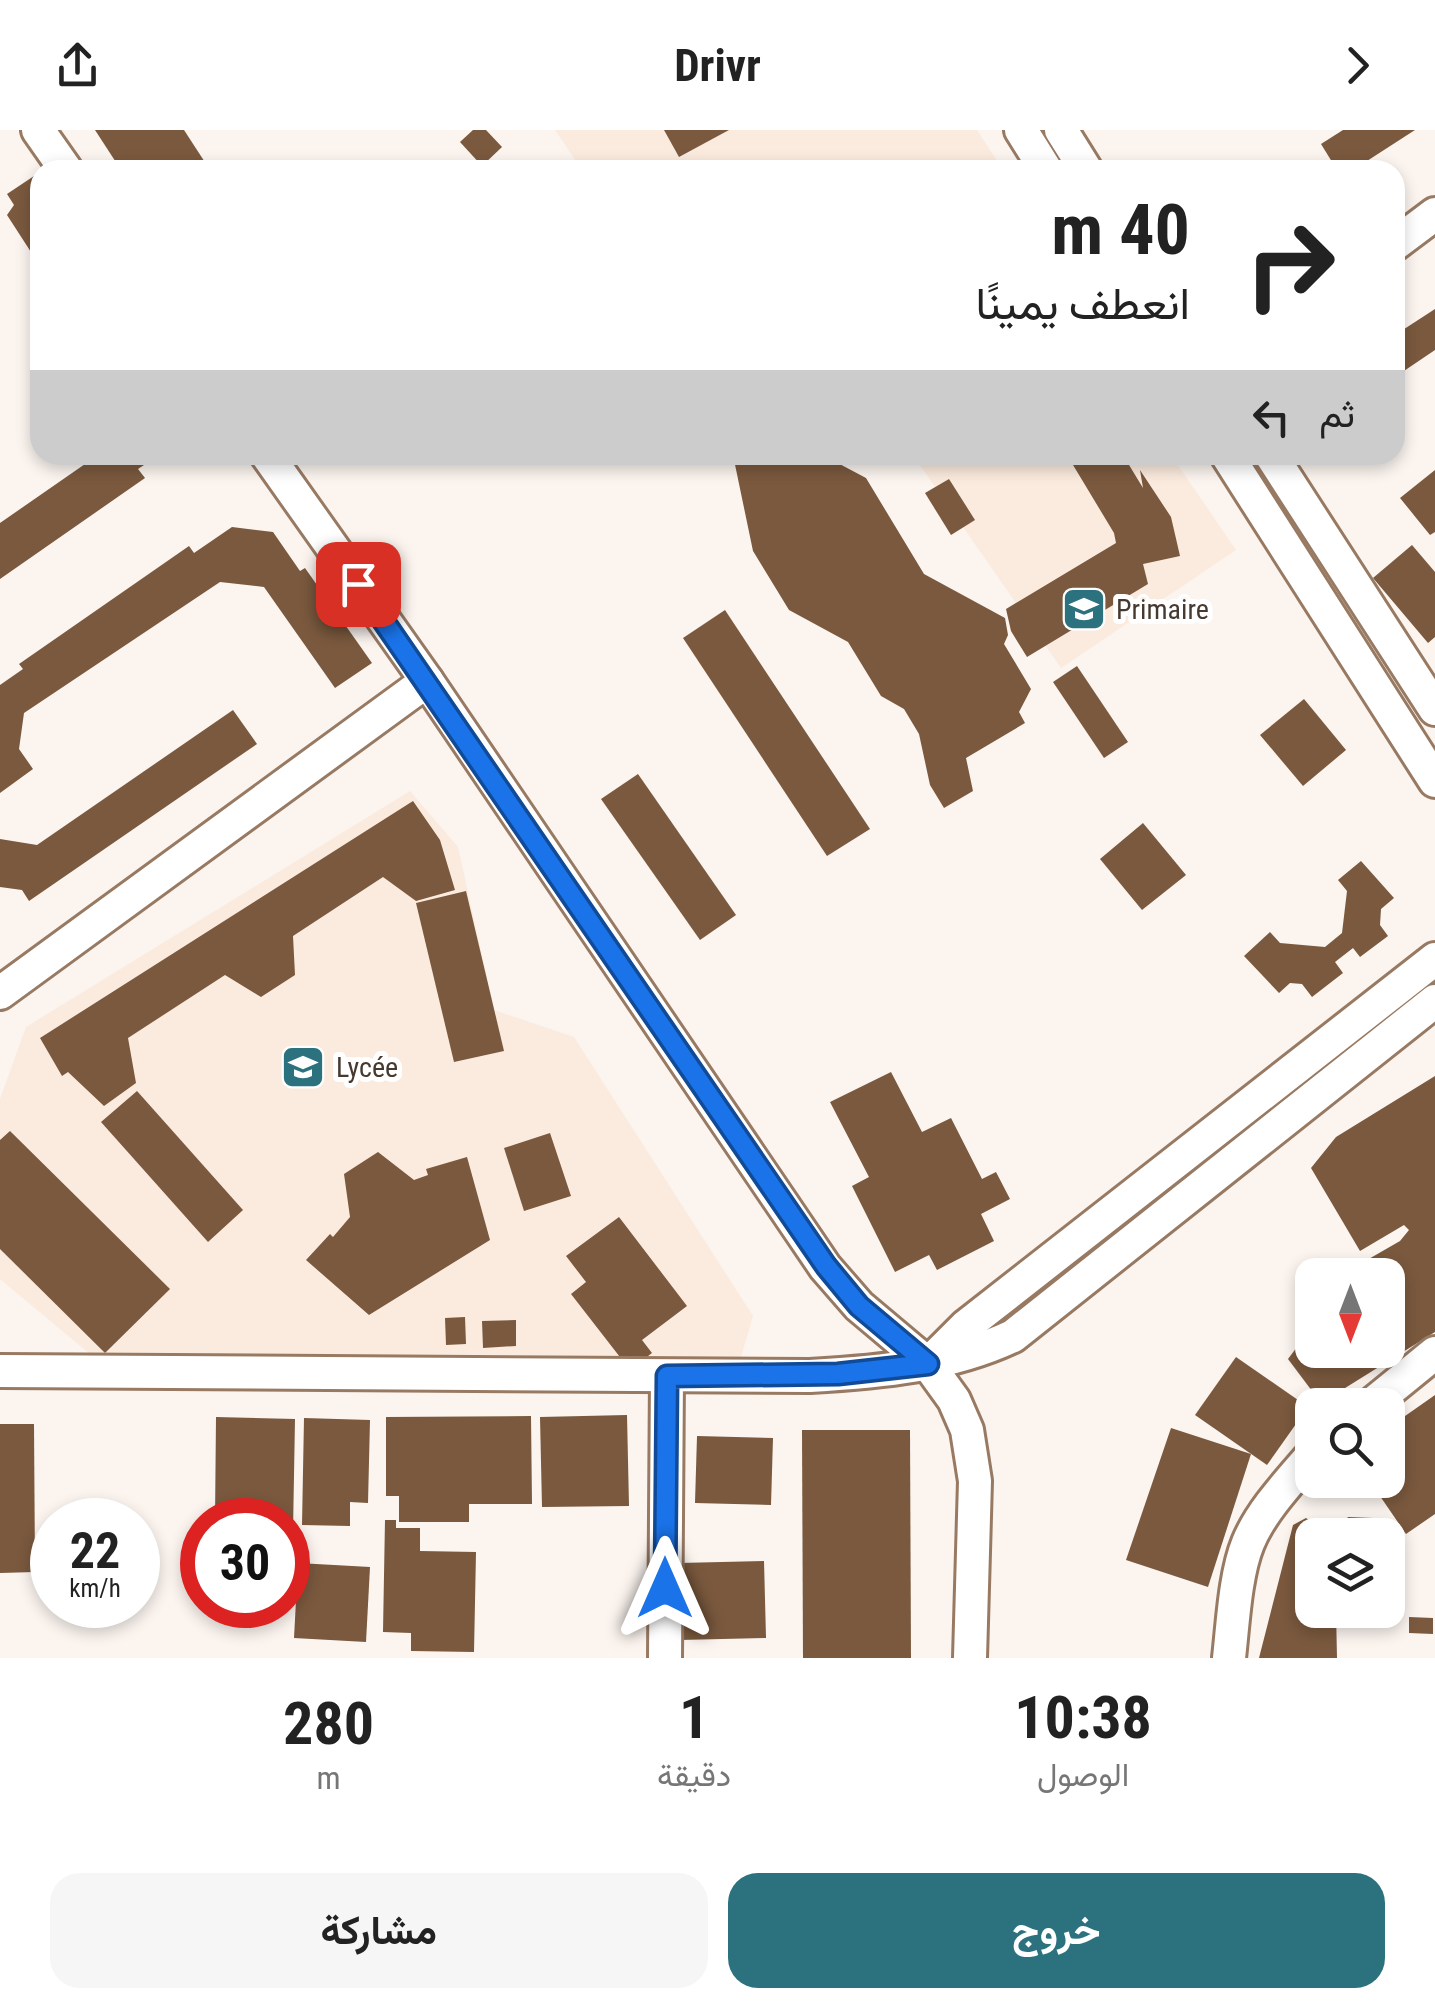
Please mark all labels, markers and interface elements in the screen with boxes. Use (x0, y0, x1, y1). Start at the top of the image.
icon: share (50, 38, 105, 93)
icon: forward (1330, 38, 1385, 93)
text: Drivr (674, 39, 761, 92)
text: 40 m (1051, 189, 1190, 271)
icon: right (1225, 200, 1355, 330)
text: انعطف يمينًا (975, 277, 1190, 330)
icon: left (1244, 390, 1299, 445)
text: ثم (1319, 392, 1355, 436)
pin (316, 542, 401, 627)
icon: arrive (331, 557, 386, 612)
school or university icon: Primaire (1061, 586, 1107, 632)
place label: Primaire (1116, 593, 1209, 626)
school or university icon: Lycée (280, 1044, 326, 1090)
place label: Lycée (336, 1051, 398, 1084)
north arrow (1295, 1258, 1405, 1368)
map controls (1295, 1258, 1405, 1628)
button: search (1295, 1388, 1405, 1498)
speed limit sign: 30 (180, 1498, 310, 1628)
button: layers (1295, 1518, 1405, 1628)
text: 22 (70, 1522, 120, 1580)
position arrow (613, 1536, 717, 1640)
text: km/h (69, 1574, 121, 1603)
text: 1 (679, 1682, 709, 1753)
text: 10:38 (1014, 1682, 1152, 1753)
text: 280 (283, 1688, 374, 1759)
text: دقيقة (657, 1756, 731, 1794)
text: الوصول (1037, 1756, 1129, 1794)
text: m (317, 1759, 341, 1797)
button: مشاركة (50, 1873, 708, 1988)
button: خروج (728, 1873, 1385, 1988)

